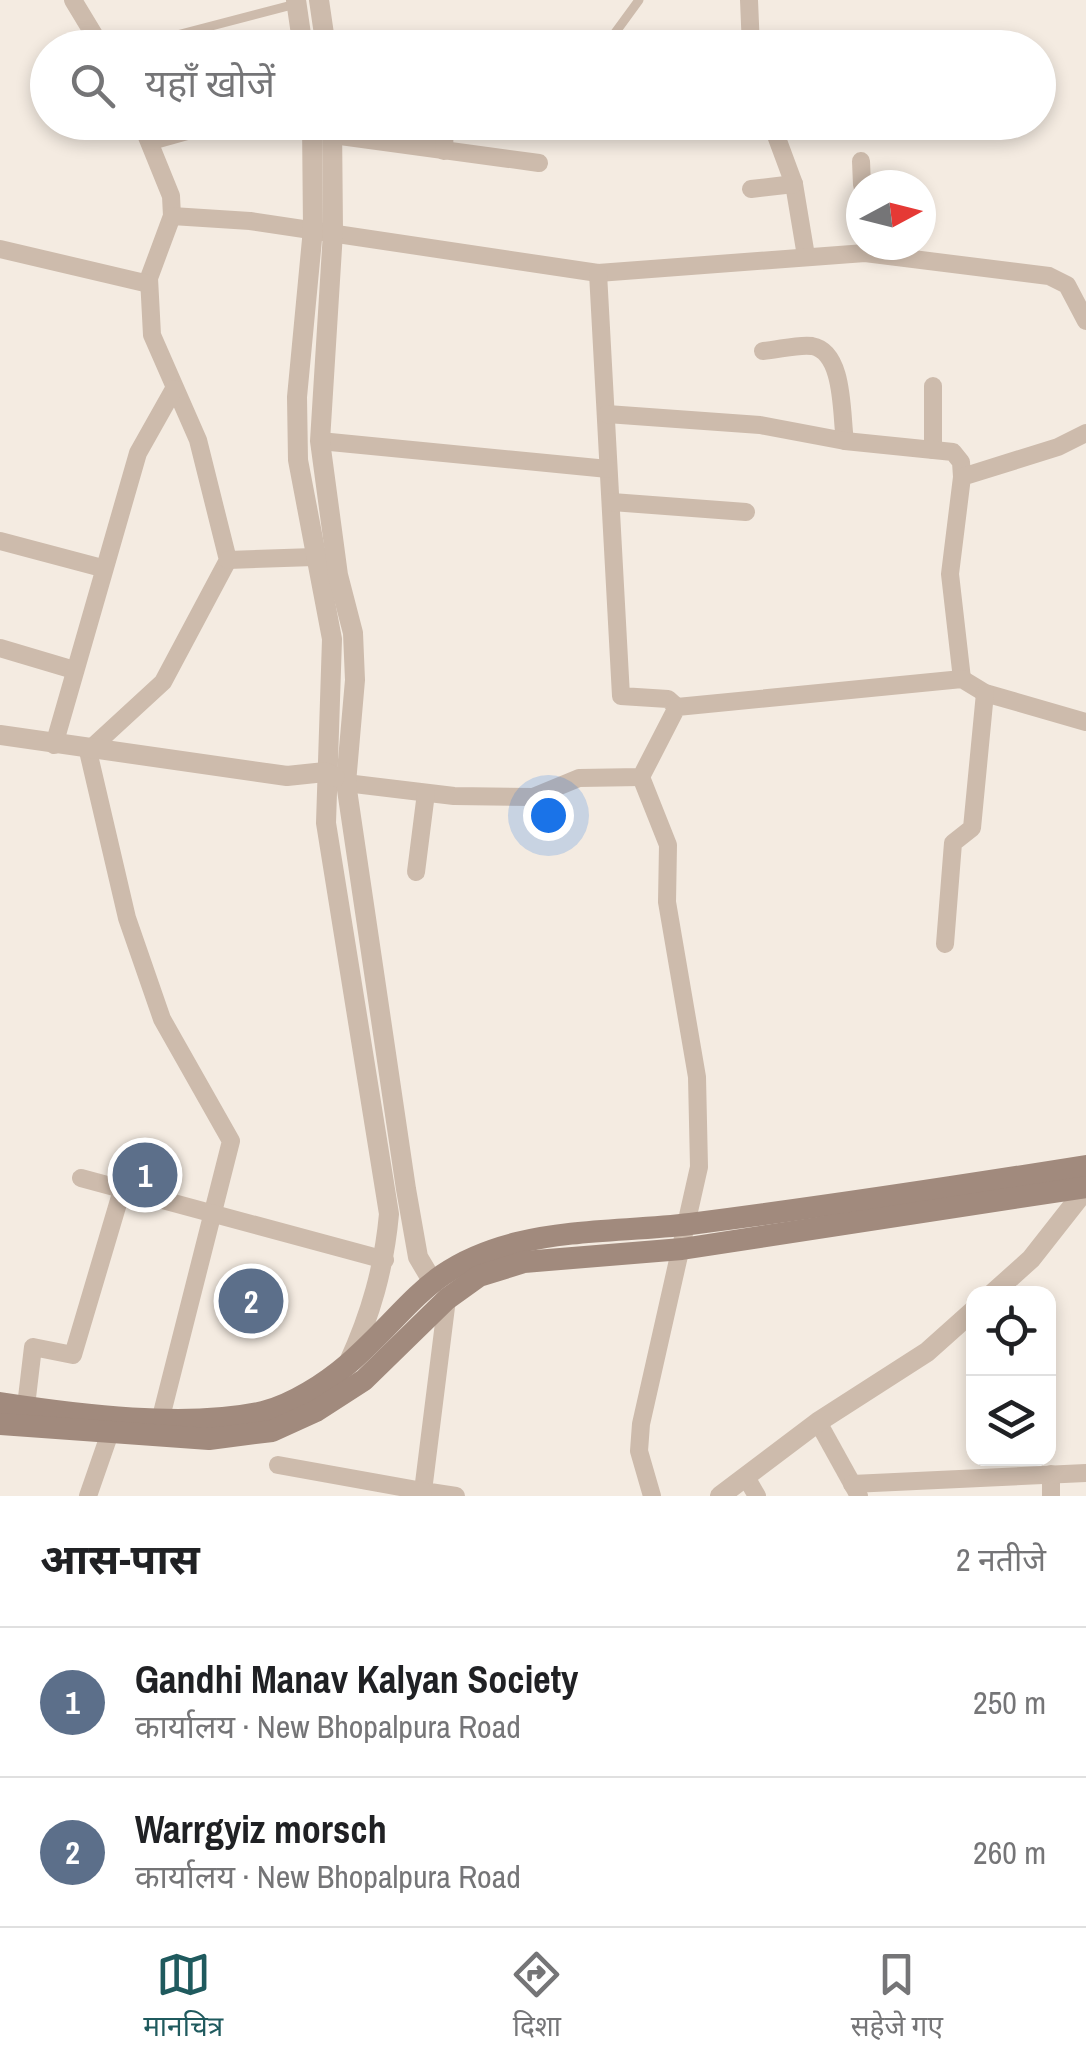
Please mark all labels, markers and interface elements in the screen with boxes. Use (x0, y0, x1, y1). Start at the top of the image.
search box (30, 30, 1056, 140)
icon: search (65, 58, 120, 113)
text: यहाँ खोजें (145, 58, 275, 109)
north arrow (846, 170, 936, 260)
your location (523, 790, 574, 841)
pin: 1 (112, 1138, 178, 1212)
pin: 2 (218, 1264, 284, 1338)
map controls (966, 1286, 1056, 1466)
button: locate (966, 1286, 1056, 1376)
button: layers (966, 1376, 1056, 1466)
text: आस-पास (40, 1531, 200, 1587)
text: 2 नतीजे (956, 1538, 1046, 1581)
text: Gandhi Manav Kalyan Society (135, 1654, 578, 1705)
text: 1 (65, 1681, 80, 1724)
text: 250 m (973, 1681, 1046, 1724)
text: कार्यालय · New Bhopalpura Road (135, 1705, 521, 1748)
text: Warrgyiz morsch (135, 1804, 387, 1855)
text: 2 (65, 1831, 80, 1874)
text: 260 m (973, 1831, 1046, 1874)
text: कार्यालय · New Bhopalpura Road (135, 1855, 521, 1898)
tab: मानचित्र (143, 1947, 223, 2047)
tab: दिशा (509, 1947, 564, 2047)
tab: सहेजे गए (851, 1947, 943, 2047)

